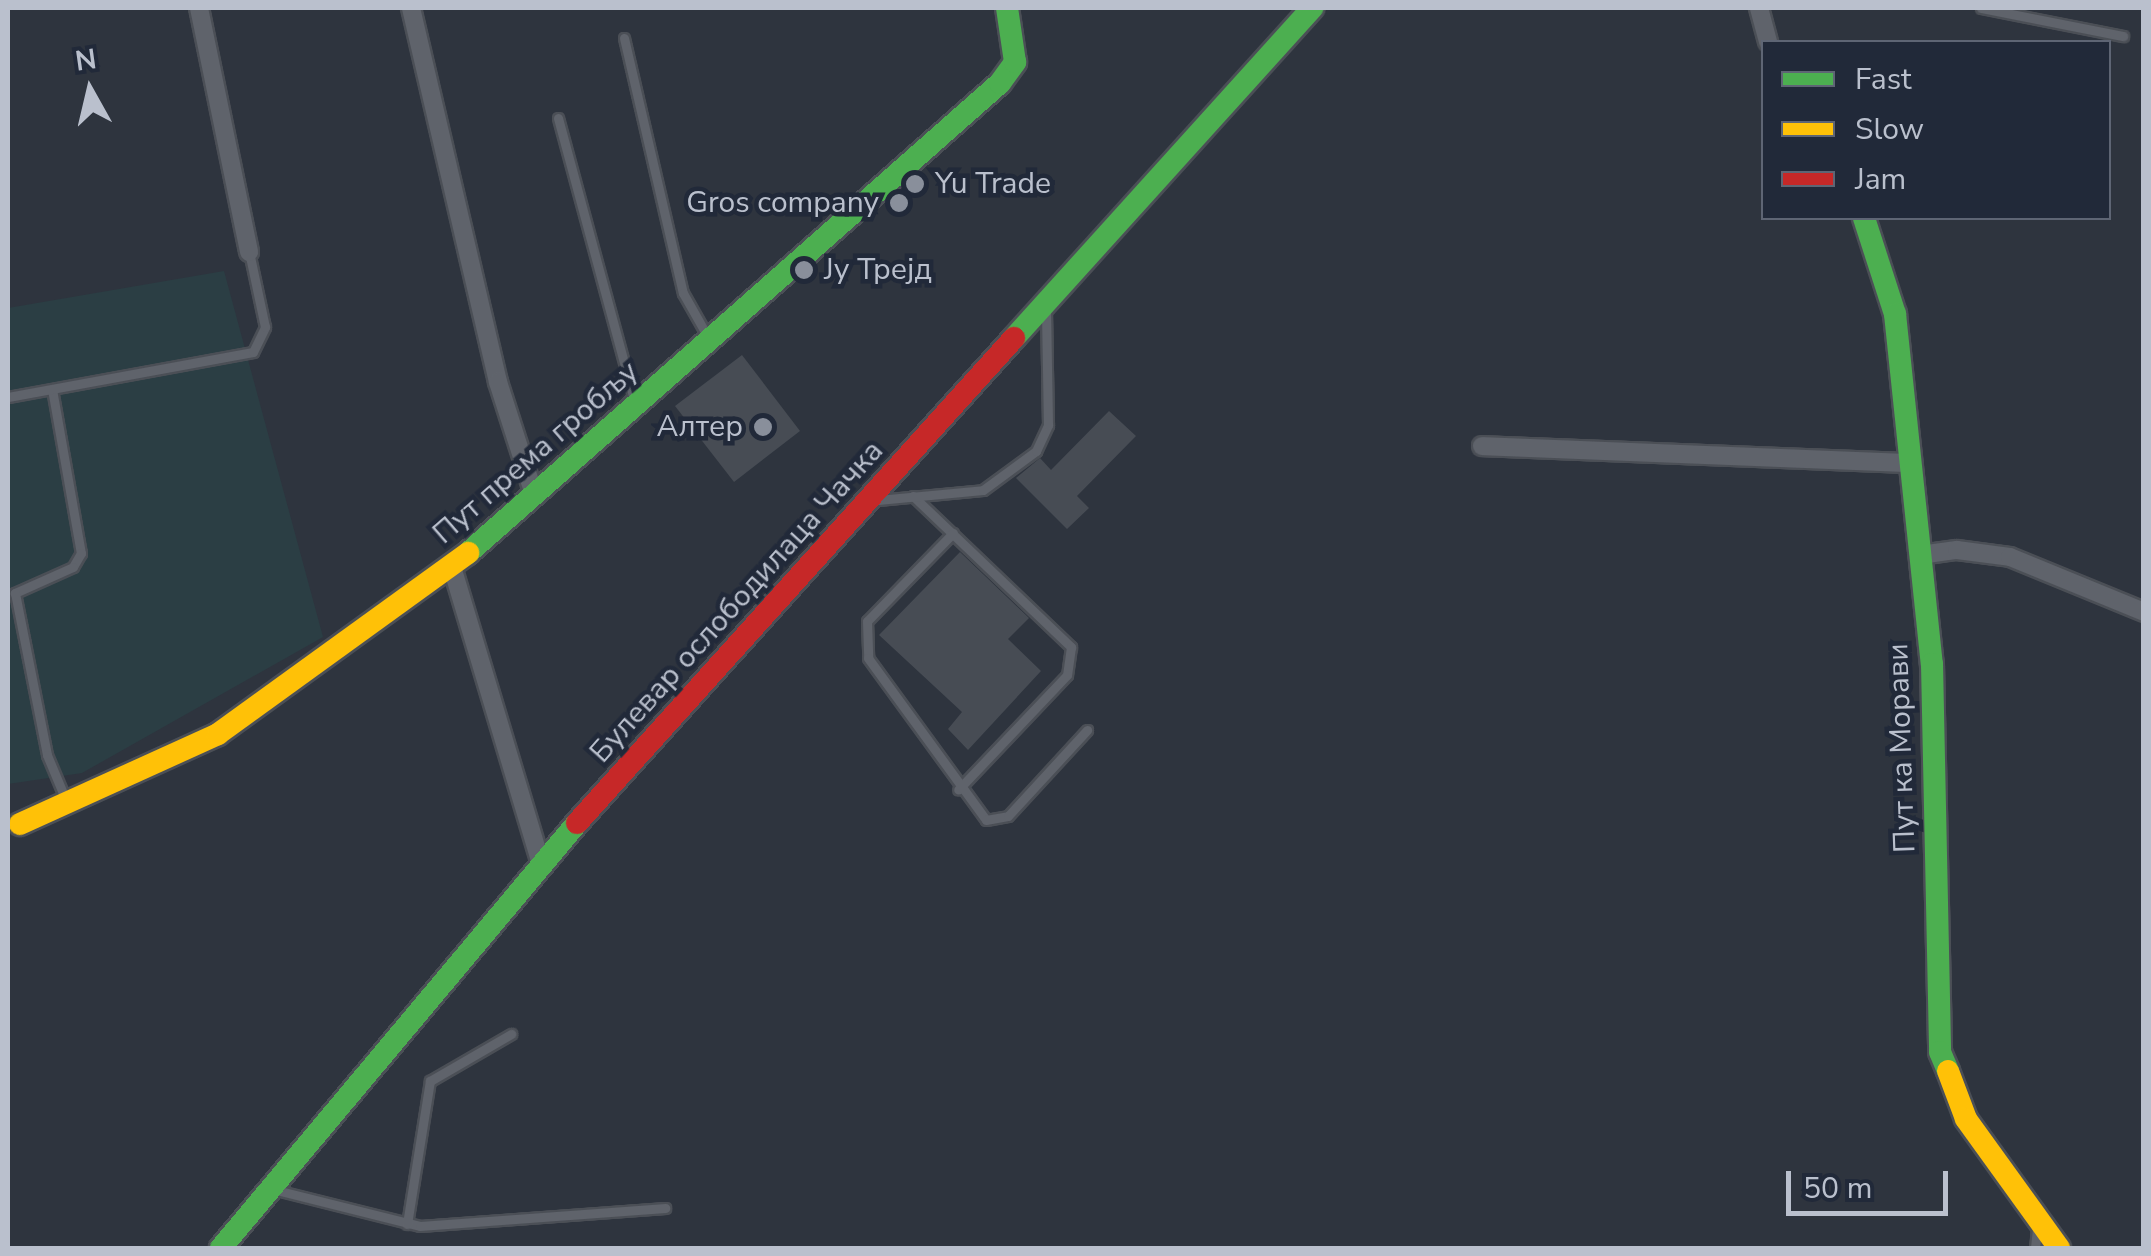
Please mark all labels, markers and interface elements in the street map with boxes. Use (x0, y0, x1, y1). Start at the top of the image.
north arrow (40, 40, 140, 140)
text: N (73, 40, 99, 81)
legend (1761, 40, 2111, 220)
text: Fast (1855, 59, 1912, 100)
text: Slow (1855, 109, 1924, 150)
text: Jam (1855, 159, 1906, 200)
place label: Yu Trade (935, 166, 1051, 202)
marker: Yu Trade (904, 173, 926, 195)
place label: Gros company (686, 185, 879, 221)
marker: Gros company (888, 192, 910, 214)
place label: Ју Трејд (824, 252, 932, 288)
marker: Ју Трејд (793, 259, 815, 281)
street label: Пут према гробљу (426, 354, 646, 552)
place label: Алтер (657, 409, 743, 445)
marker: Алтер (752, 416, 774, 438)
street label: Булевар ослободилаца Чачка (583, 434, 891, 770)
street label: Пут ка Морави (1880, 643, 1924, 853)
scale bar (1791, 1151, 1954, 1213)
text: 50 m (1803, 1168, 1872, 1209)

